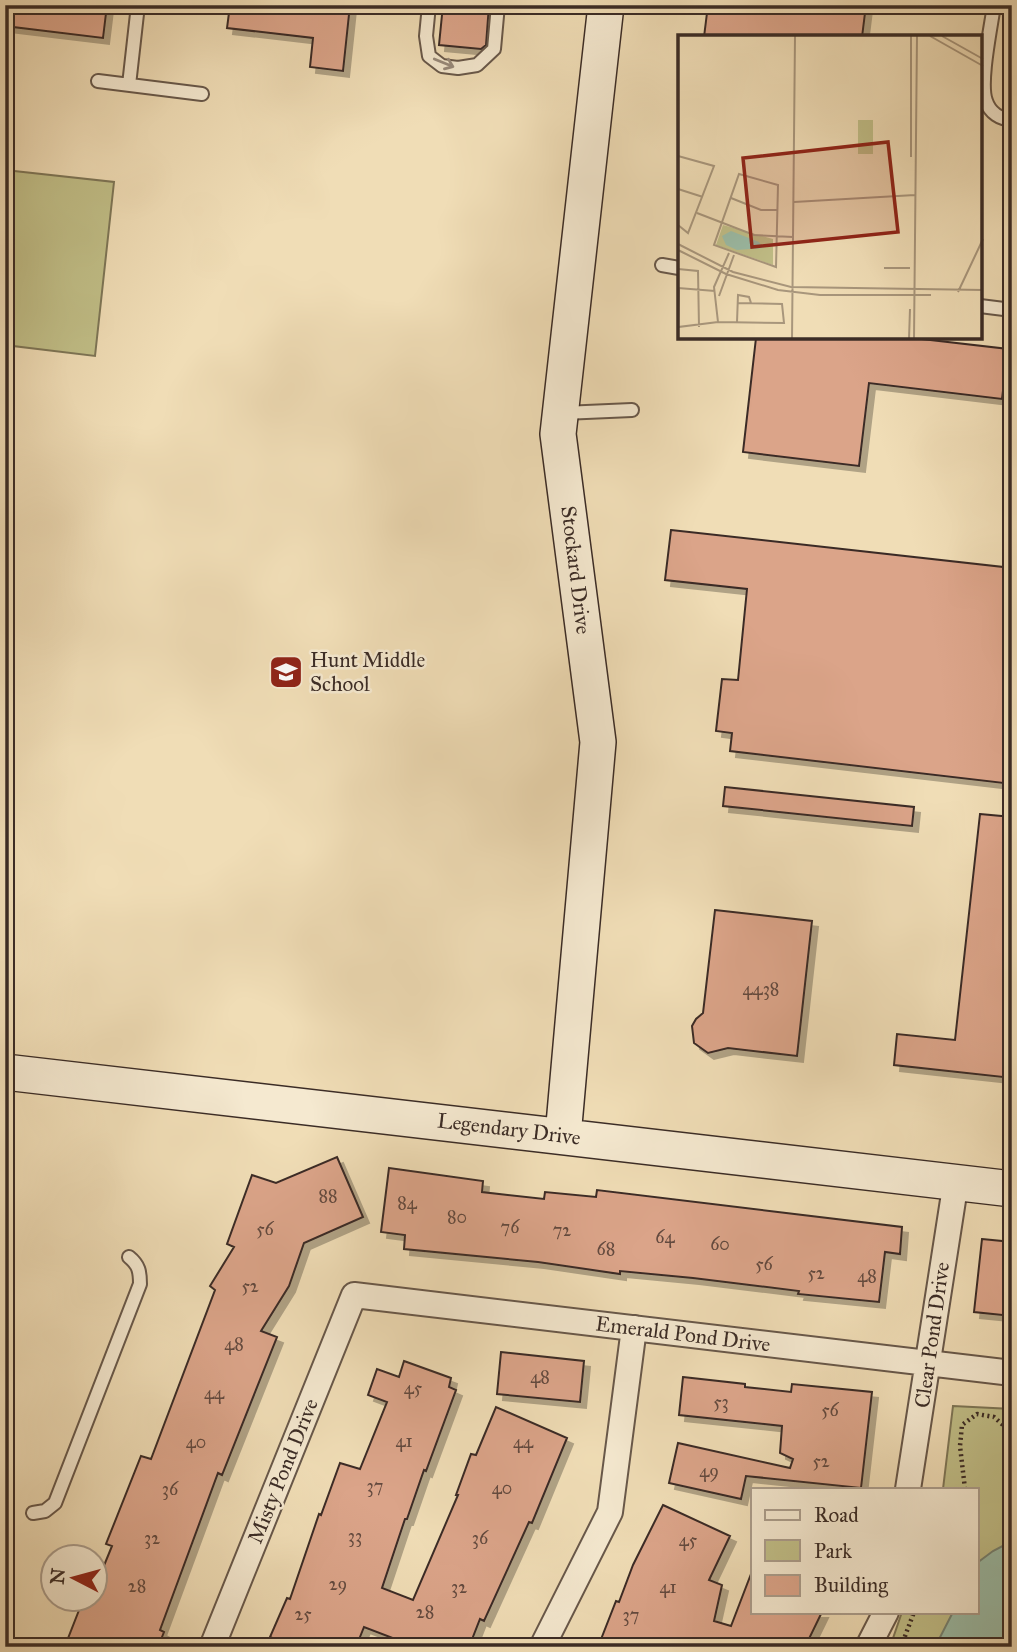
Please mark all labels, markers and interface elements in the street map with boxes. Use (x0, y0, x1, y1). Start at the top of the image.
inset map (678, 35, 982, 340)
one-way arrow (433, 58, 454, 71)
street label: Stockard Drive (555, 504, 597, 636)
place label: Hunt Middle School (310, 647, 425, 697)
school or university icon: Hunt Middle School (267, 653, 305, 691)
house number: 4438 (743, 978, 779, 1000)
street label: Legendary Drive (436, 1107, 582, 1151)
house number: 88 (318, 1185, 338, 1207)
house number: 84 (397, 1192, 418, 1214)
house number: 80 (447, 1206, 467, 1228)
house number: 76 (501, 1216, 520, 1238)
house number: 56 (256, 1218, 275, 1240)
house number: 72 (553, 1219, 571, 1241)
house number: 64 (655, 1226, 676, 1248)
house number: 60 (710, 1233, 730, 1255)
house number: 68 (597, 1238, 615, 1260)
house number: 56 (755, 1253, 774, 1275)
street label: Clear Pond Drive (909, 1260, 955, 1410)
house number: 52 (807, 1262, 825, 1284)
house number: 48 (857, 1265, 877, 1287)
house number: 52 (241, 1275, 259, 1297)
street label: Emerald Pond Drive (594, 1310, 772, 1358)
house number: 48 (224, 1333, 244, 1355)
house number: 48 (530, 1366, 550, 1388)
house number: 45 (404, 1377, 423, 1399)
house number: 44 (204, 1382, 225, 1404)
house number: 53 (713, 1391, 729, 1413)
street label: Misty Pond Drive (242, 1394, 324, 1547)
house number: 56 (821, 1399, 840, 1421)
house number: 41 (395, 1430, 413, 1452)
house number: 40 (186, 1431, 206, 1453)
house number: 44 (513, 1431, 534, 1453)
house number: 52 (812, 1450, 830, 1472)
house number: 49 (699, 1460, 719, 1482)
house number: 37 (367, 1475, 383, 1497)
house number: 40 (492, 1477, 512, 1499)
house number: 36 (162, 1478, 179, 1500)
legend (751, 1488, 978, 1614)
text: Road (814, 1502, 859, 1528)
house number: 33 (348, 1525, 362, 1547)
house number: 32 (144, 1527, 160, 1549)
house number: 36 (472, 1527, 489, 1549)
house number: 45 (679, 1529, 698, 1551)
text: Park (814, 1538, 852, 1564)
north arrow (38, 1544, 108, 1614)
text: N (45, 1567, 70, 1585)
text: Building (814, 1572, 888, 1598)
house number: 29 (329, 1573, 347, 1595)
house number: 28 (128, 1575, 146, 1597)
house number: 32 (451, 1576, 467, 1598)
house number: 41 (659, 1576, 677, 1598)
house number: 28 (416, 1601, 434, 1623)
house number: 25 (294, 1603, 312, 1625)
house number: 37 (623, 1604, 639, 1626)

